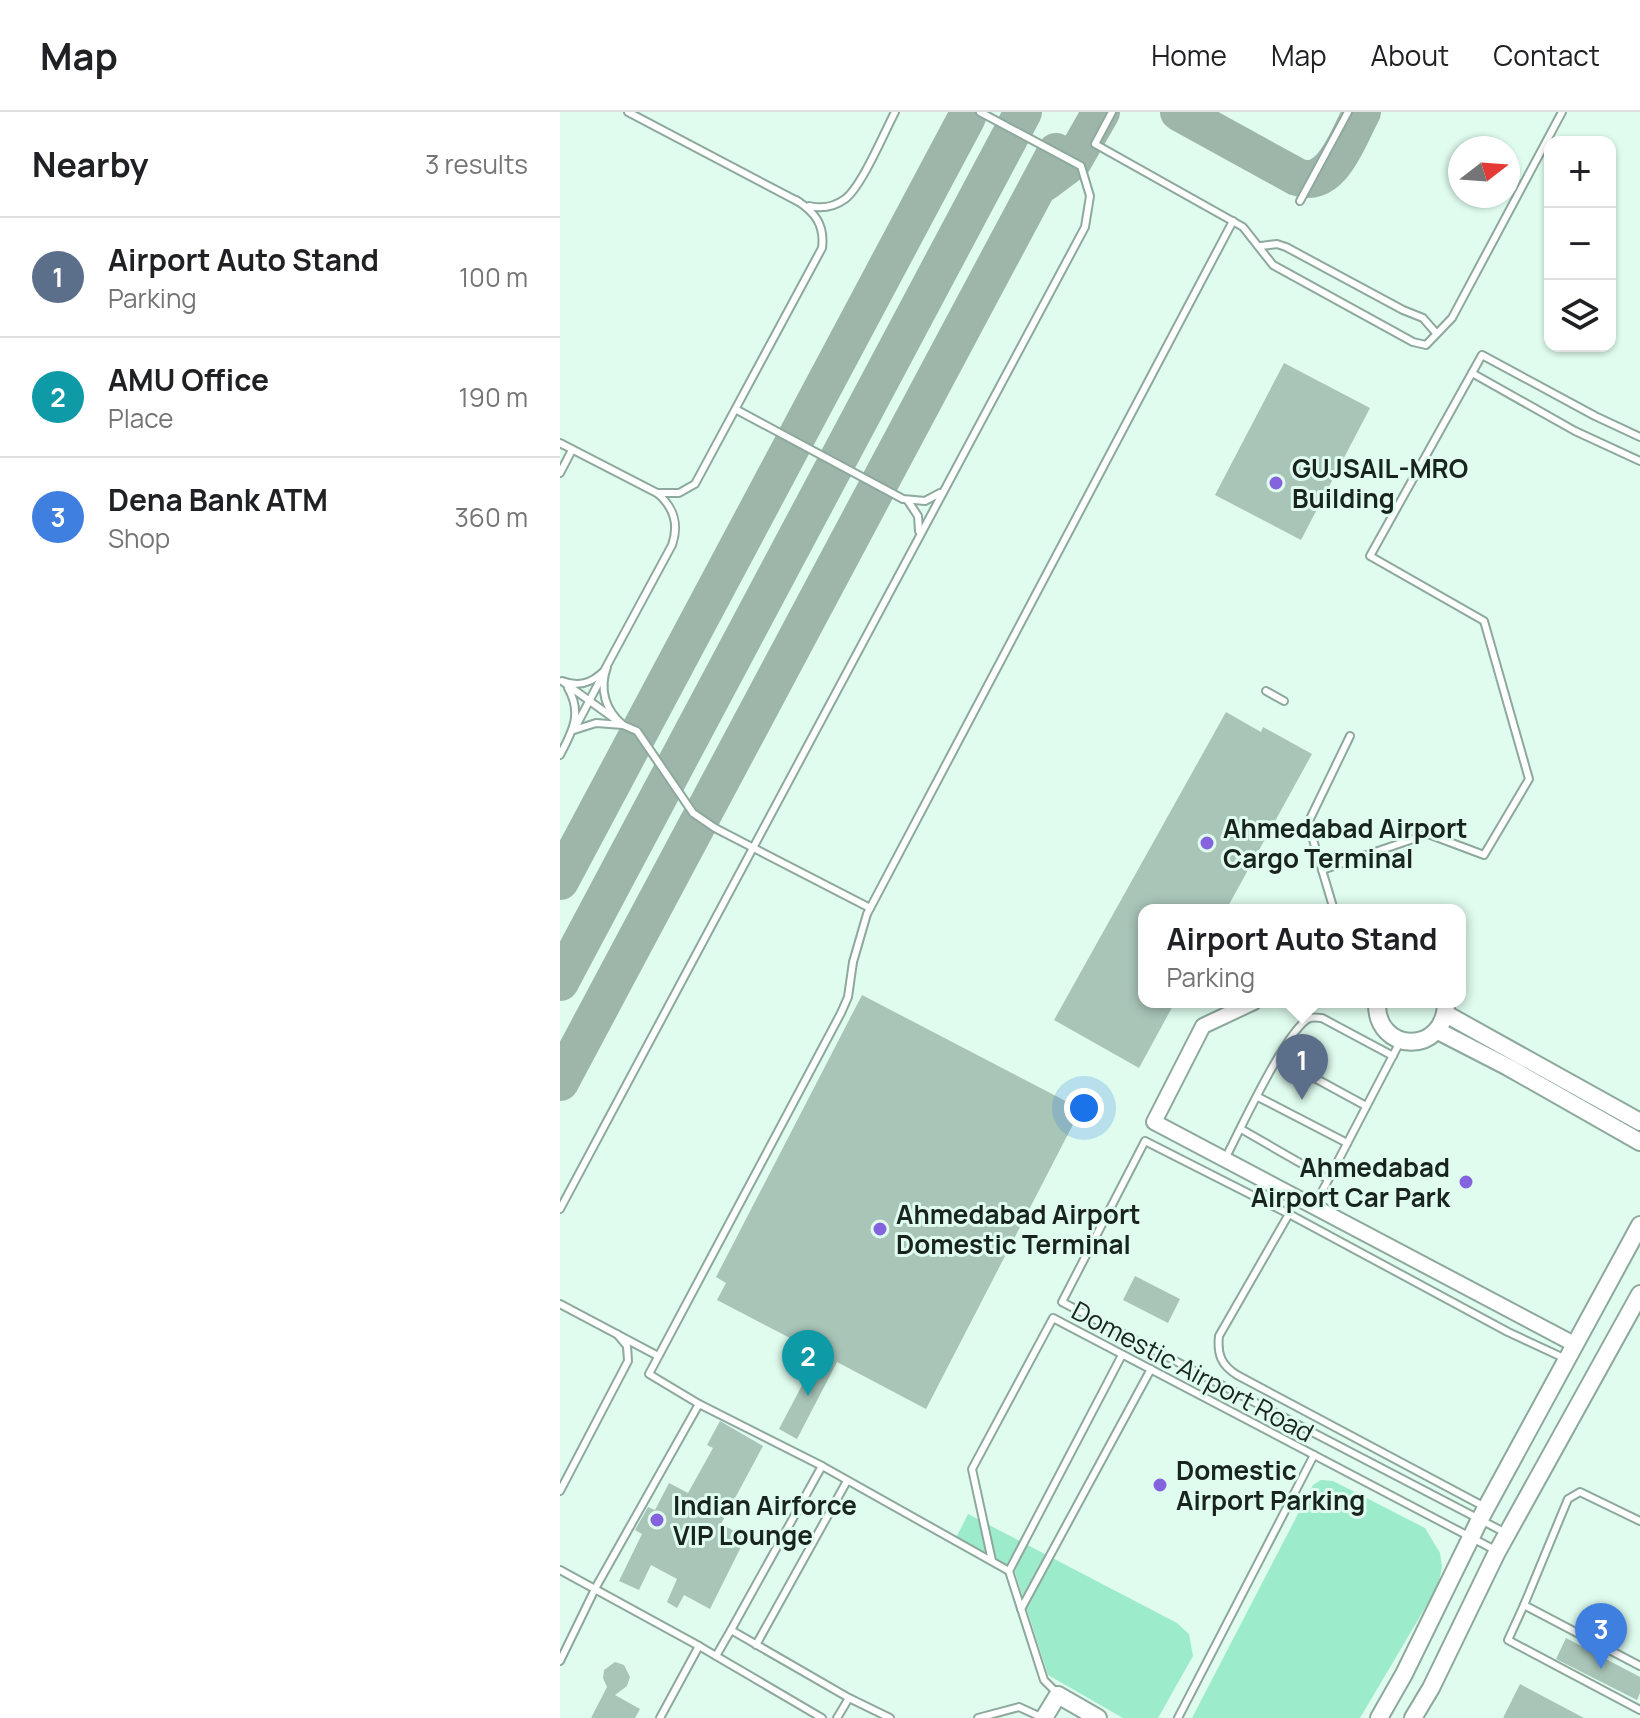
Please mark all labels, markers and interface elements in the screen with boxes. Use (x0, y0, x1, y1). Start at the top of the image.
text: Map (40, 29, 118, 81)
text: Home (1151, 36, 1227, 74)
text: Map (1271, 36, 1327, 74)
text: About (1371, 36, 1449, 74)
text: Contact (1493, 36, 1600, 74)
north arrow (1448, 136, 1520, 208)
map controls (1544, 136, 1616, 352)
button: + (1544, 136, 1616, 208)
text: Nearby (32, 141, 148, 187)
text: 3 results (425, 146, 528, 182)
button: − (1544, 208, 1616, 280)
text: Airport Auto Stand (108, 239, 379, 280)
text: 1 (52, 259, 64, 295)
text: 100 m (459, 259, 528, 295)
text: Parking (108, 280, 197, 316)
button: layers (1544, 280, 1616, 352)
text: AMU Office (108, 359, 269, 400)
text: 2 (50, 379, 66, 415)
text: 190 m (459, 379, 528, 415)
text: Place (108, 400, 173, 436)
place label: GUJSAIL-MRO Building (1292, 450, 1468, 516)
marker: GUJSAIL-MRO Building (1267, 474, 1285, 492)
text: Dena Bank ATM (108, 479, 328, 520)
text: 3 (50, 499, 66, 535)
text: 360 m (454, 499, 528, 535)
text: Shop (108, 520, 170, 556)
place label: Ahmedabad Airport Cargo Terminal (1223, 810, 1468, 876)
marker: Ahmedabad Airport Cargo Terminal (1198, 834, 1216, 852)
popup (1138, 904, 1466, 1008)
text: Airport Auto Stand (1166, 918, 1438, 959)
text: Parking (1166, 959, 1255, 995)
pin: 1 (1276, 1034, 1328, 1100)
your location (1064, 1088, 1104, 1128)
place label: Ahmedabad Airport Car Park (1251, 1149, 1451, 1215)
marker: Ahmedabad Airport Car Park (1457, 1173, 1475, 1191)
place label: Ahmedabad Airport Domestic Terminal (896, 1196, 1141, 1262)
marker: Ahmedabad Airport Domestic Terminal (871, 1220, 889, 1238)
street label: Domestic Airport Road (1066, 1292, 1320, 1450)
pin: 2 (782, 1330, 834, 1396)
place label: Domestic Airport Parking (1176, 1452, 1365, 1518)
marker: Domestic Airport Parking (1151, 1476, 1169, 1494)
place label: Indian Airforce VIP Lounge (673, 1487, 857, 1553)
marker: Indian Airforce VIP Lounge (648, 1511, 666, 1529)
pin: 3 (1575, 1603, 1627, 1669)

